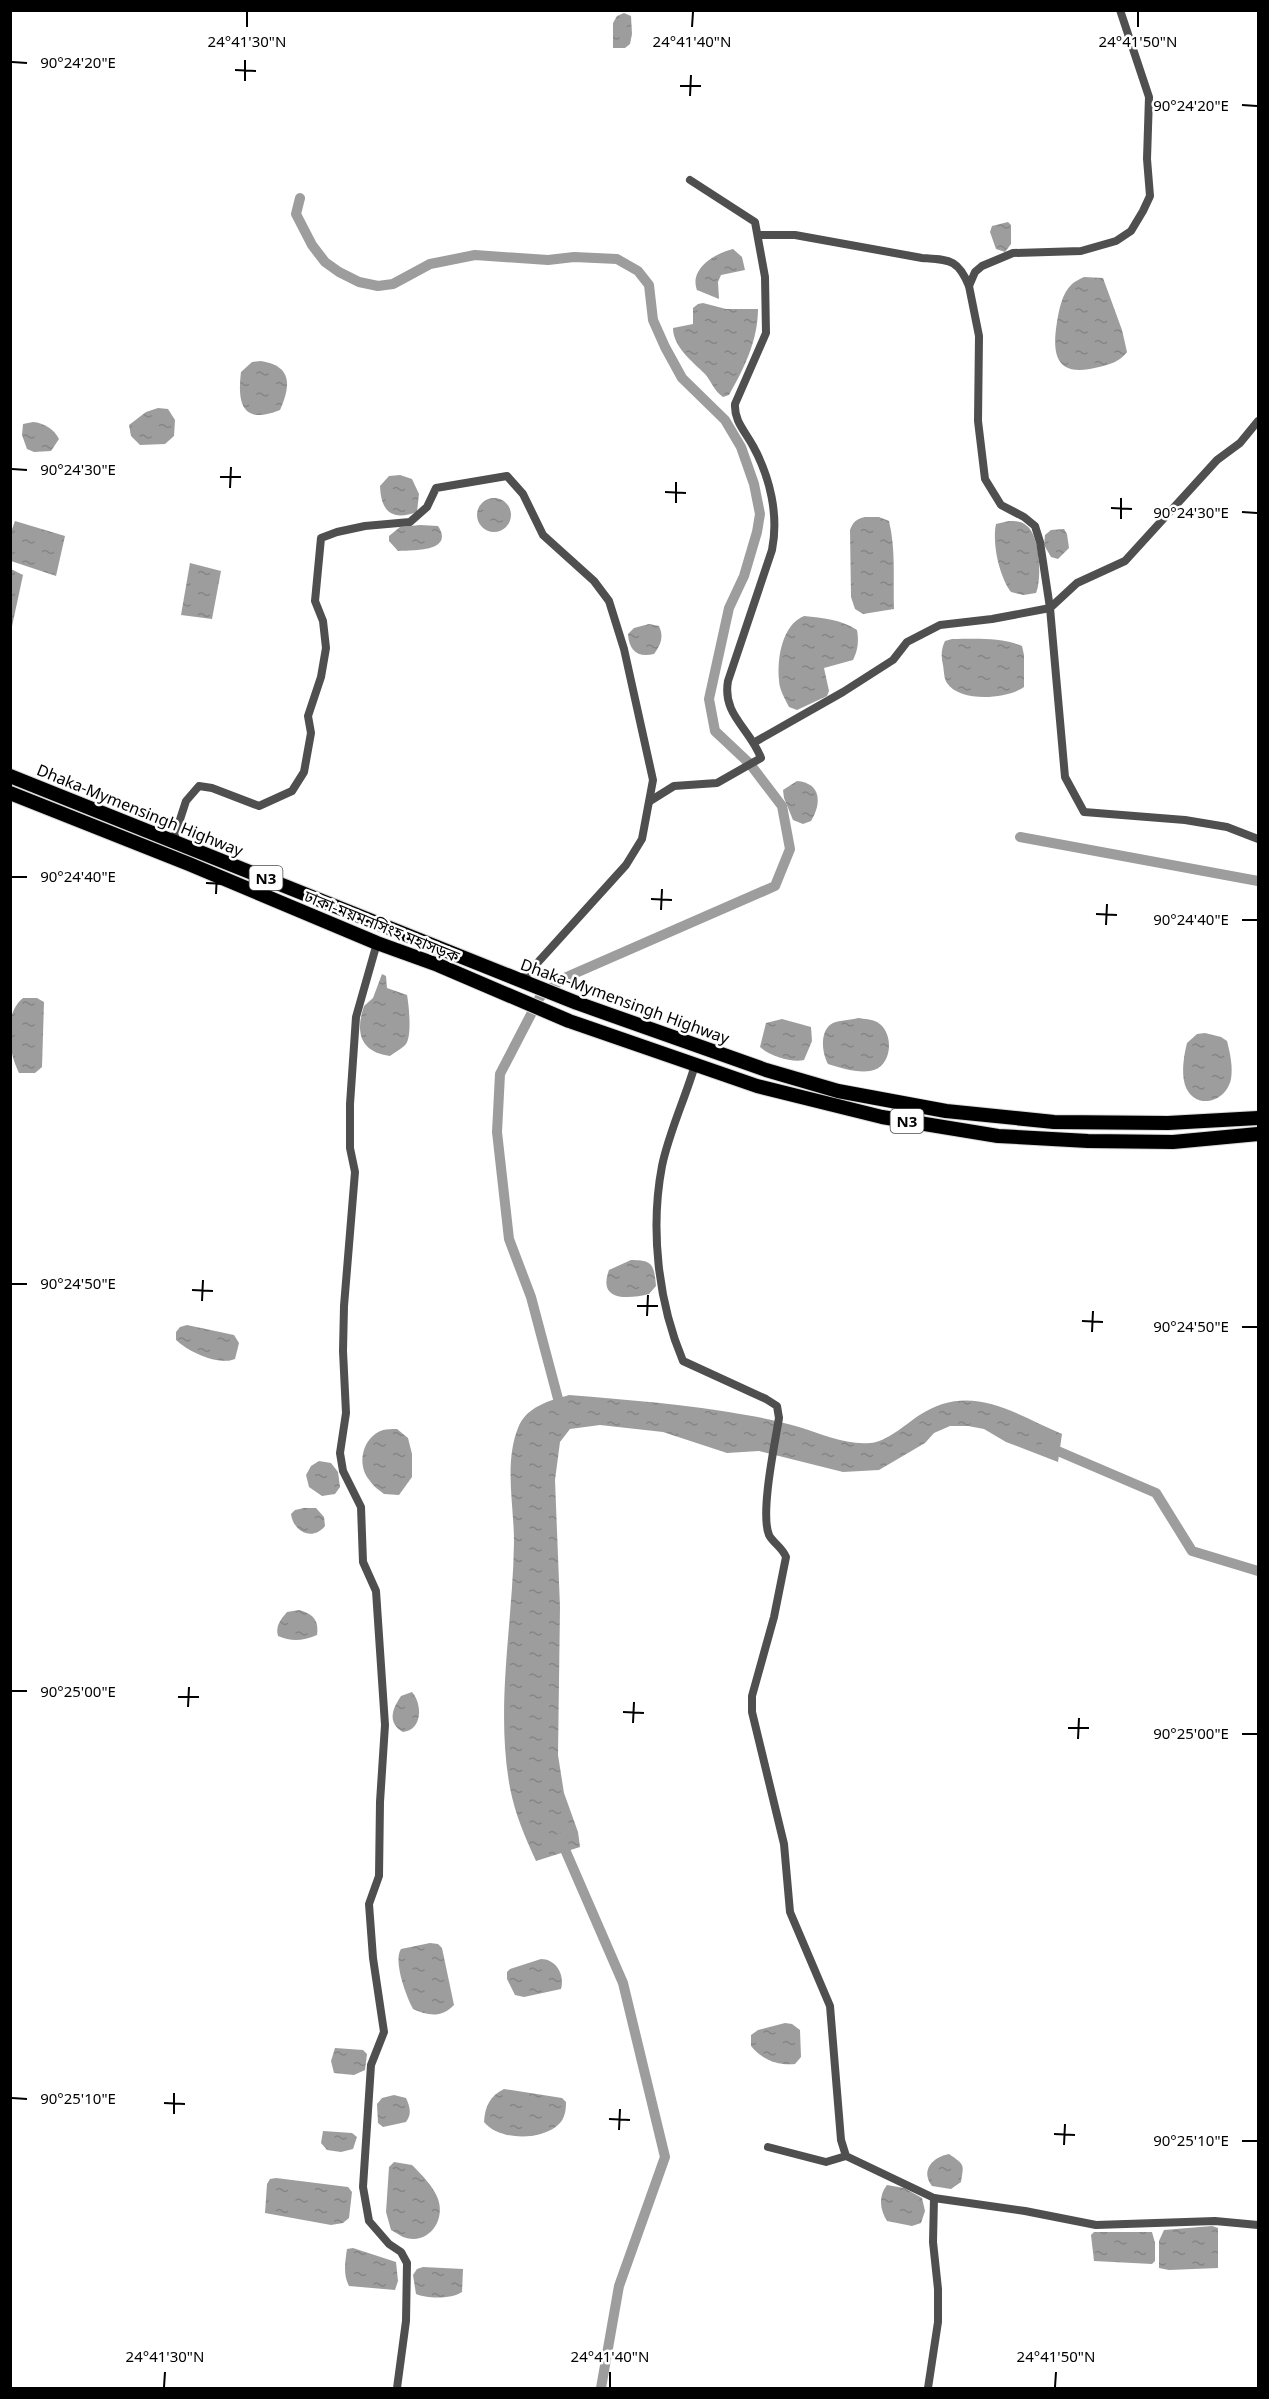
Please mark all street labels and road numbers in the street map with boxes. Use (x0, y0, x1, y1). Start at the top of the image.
street label: Dhaka-Mymensingh Highway (34, 758, 247, 862)
road number: N3 (250, 866, 282, 890)
street label: ঢাকা-ময়মনসিংহ মহাসড়ক (300, 884, 464, 968)
street label: Dhaka-Mymensingh Highway (518, 953, 733, 1049)
road number: N3 (890, 1109, 924, 1133)

